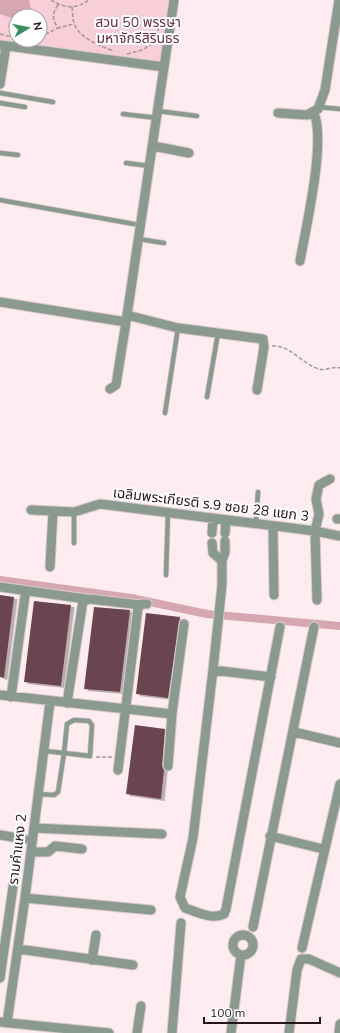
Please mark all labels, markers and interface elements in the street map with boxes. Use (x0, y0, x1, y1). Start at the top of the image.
north arrow (8, 8, 48, 48)
park label: สวน 50 พรรษา มหาจักรีสิรินธร (95, 13, 181, 47)
text: N (30, 21, 45, 32)
street label: เฉลิมพระเกียรติ ร.9 ซอย 28 แยก 3 (112, 483, 310, 525)
street label: รามคำแหง 2 (4, 813, 30, 885)
scale bar (204, 999, 320, 1025)
text: 100 m (210, 1005, 245, 1020)

